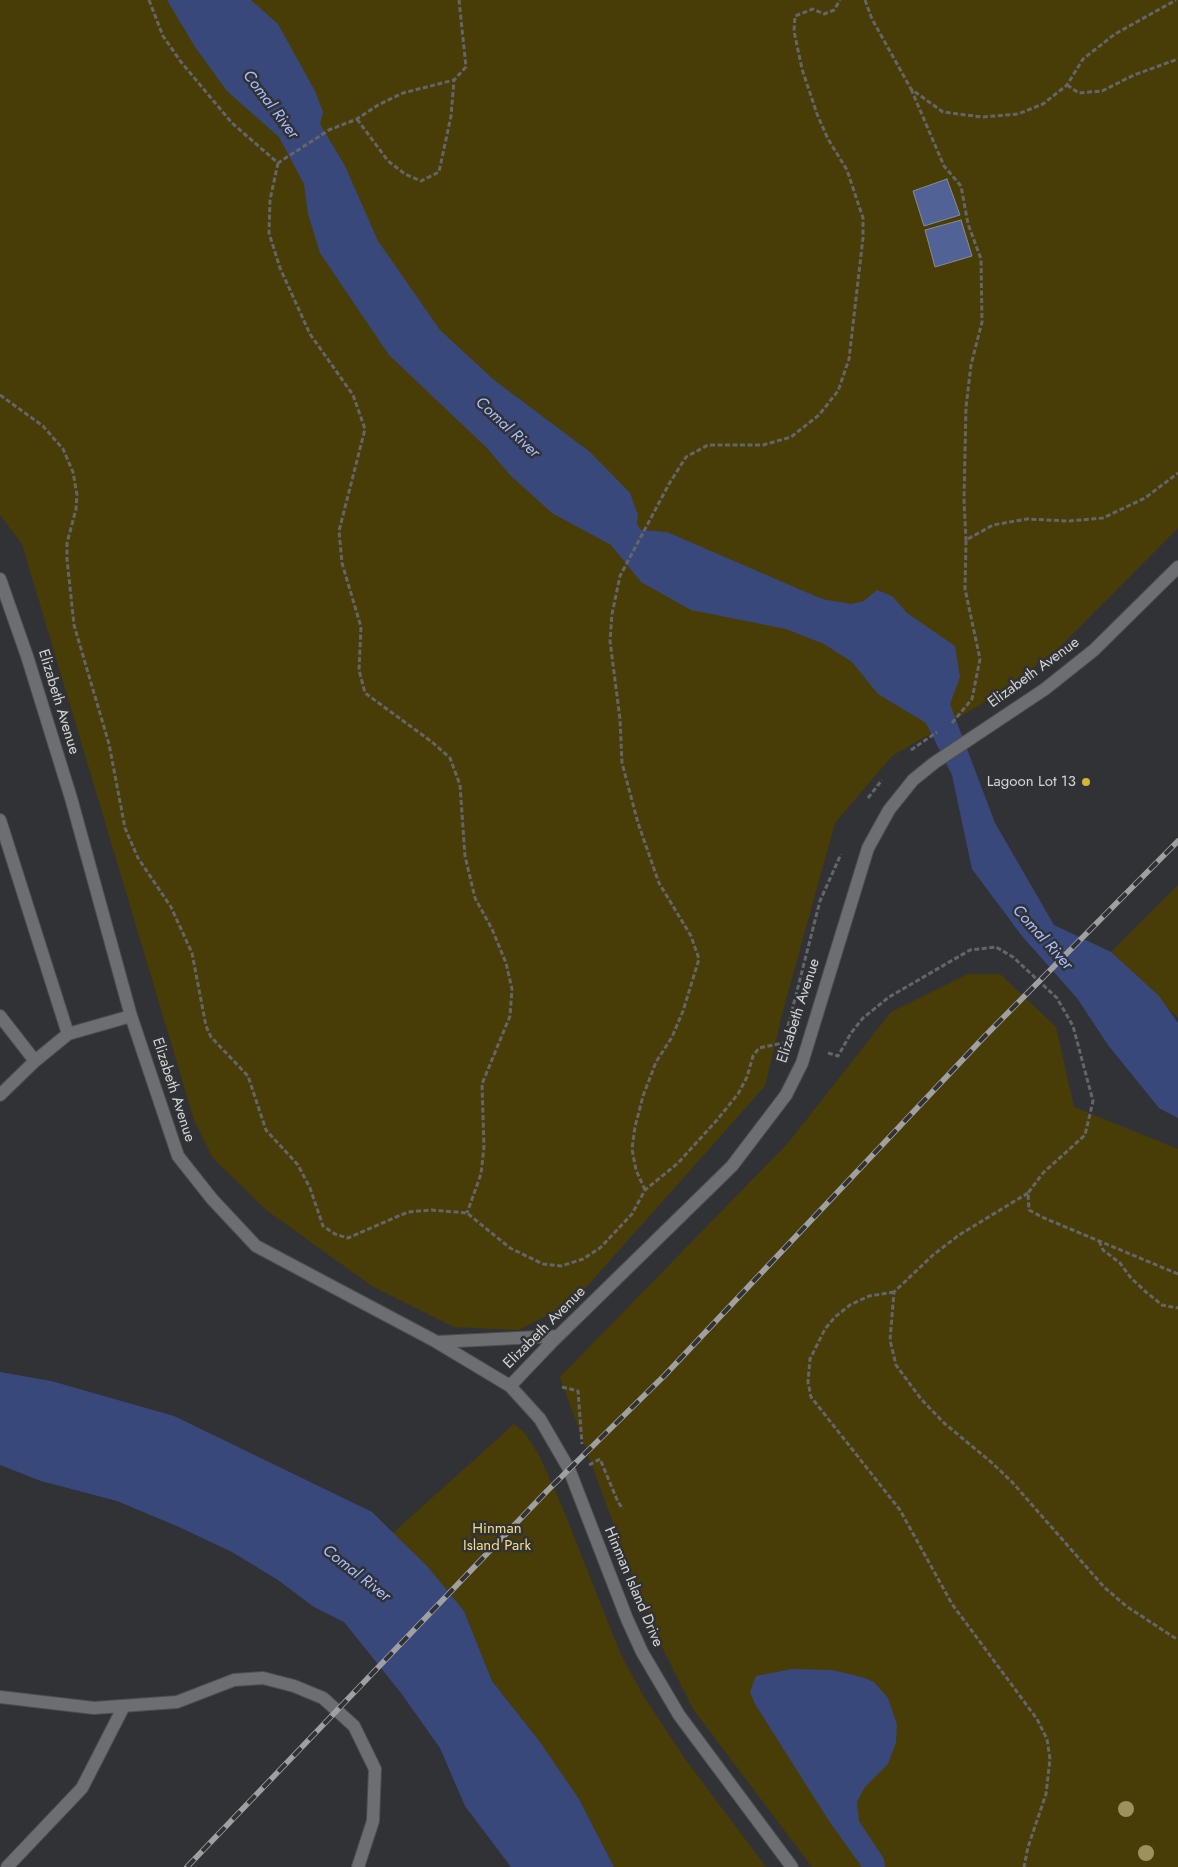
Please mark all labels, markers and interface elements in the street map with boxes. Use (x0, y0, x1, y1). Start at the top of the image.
water label: Comal River (238, 67, 302, 143)
water label: Comal River (471, 393, 543, 463)
street label: Elizabeth Avenue (985, 634, 1083, 712)
street label: Elizabeth Avenue (34, 647, 82, 757)
place label: Lagoon Lot 13 (987, 773, 1076, 791)
marker: Lagoon Lot 13 (1080, 776, 1092, 788)
water label: Comal River (1008, 901, 1076, 975)
street label: Elizabeth Avenue (774, 957, 824, 1065)
street label: Elizabeth Avenue (148, 1036, 198, 1144)
street label: Elizabeth Avenue (500, 1283, 590, 1373)
park label: Hinman Island Park (463, 1520, 531, 1555)
street label: Hinman Island Drive (600, 1524, 666, 1650)
water label: Comal River (318, 1541, 394, 1607)

